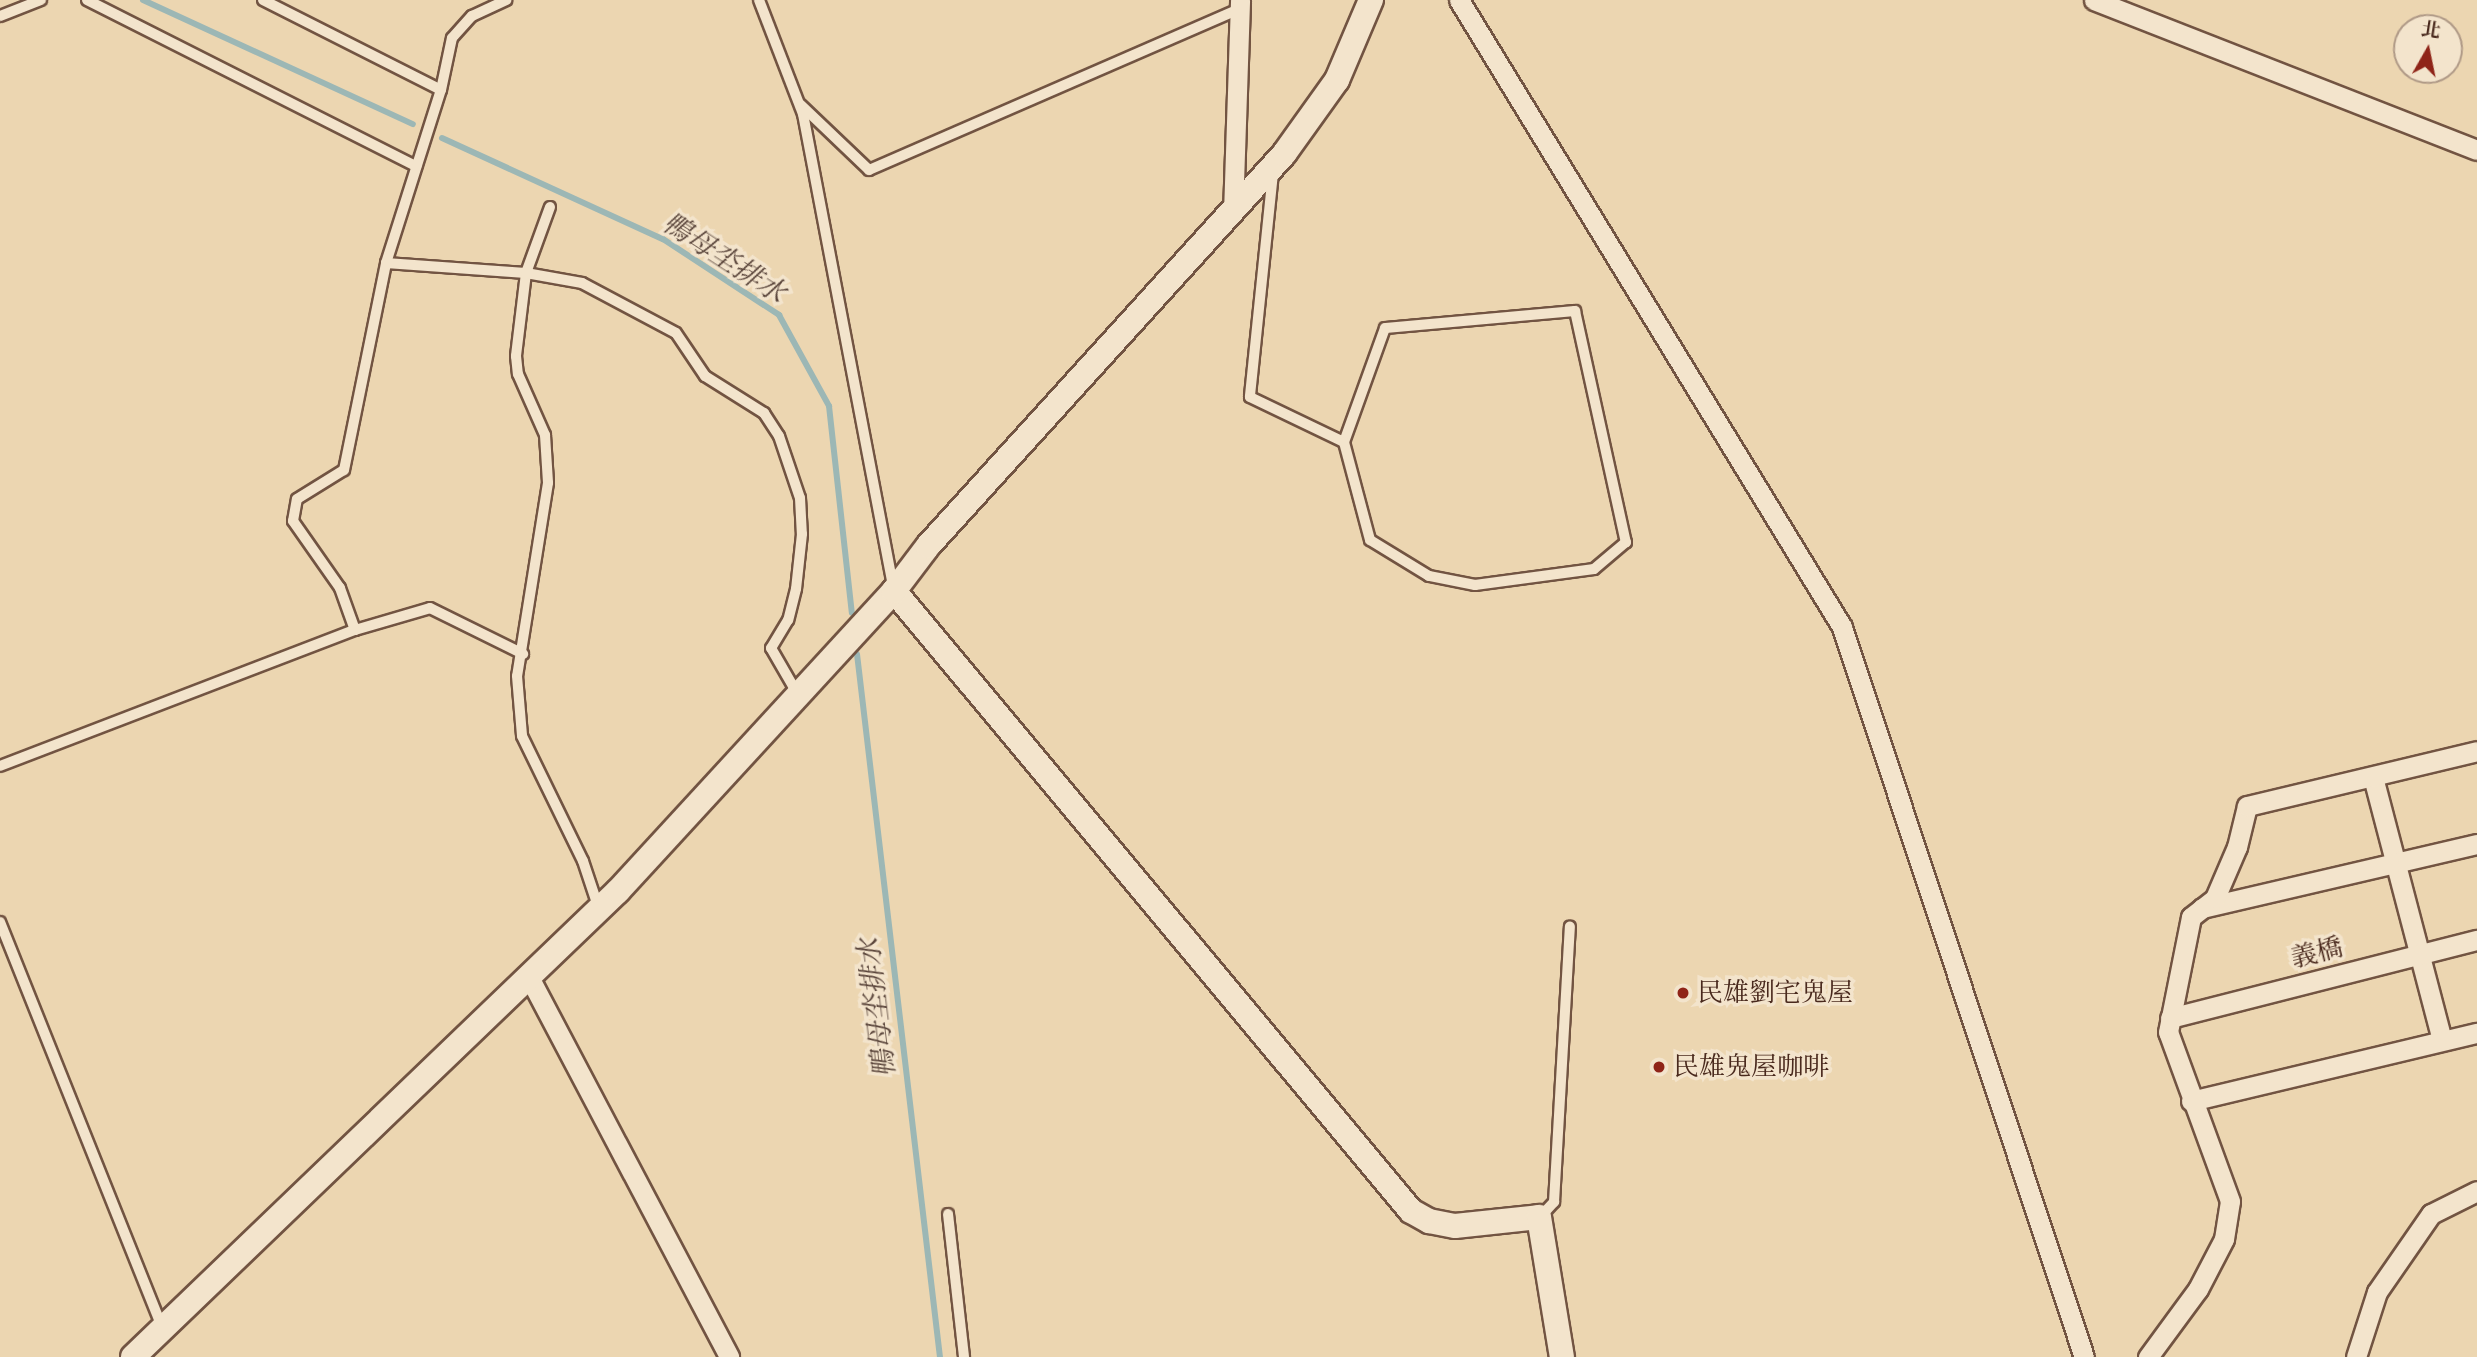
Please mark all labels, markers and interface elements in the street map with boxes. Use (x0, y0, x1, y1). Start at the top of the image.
north arrow (2393, 14, 2463, 84)
text: 北 (2420, 16, 2442, 45)
water label: 鴨母坔排水 (656, 206, 792, 310)
street label: 義橋 (2288, 932, 2346, 974)
water label: 鴨母坔排水 (852, 936, 902, 1080)
place label: 民雄劉宅鬼屋 (1697, 977, 1853, 1009)
marker: 民雄劉宅鬼屋 (1675, 985, 1691, 1001)
place label: 民雄鬼屋咖啡 (1673, 1051, 1829, 1083)
marker: 民雄鬼屋咖啡 (1651, 1059, 1667, 1075)

